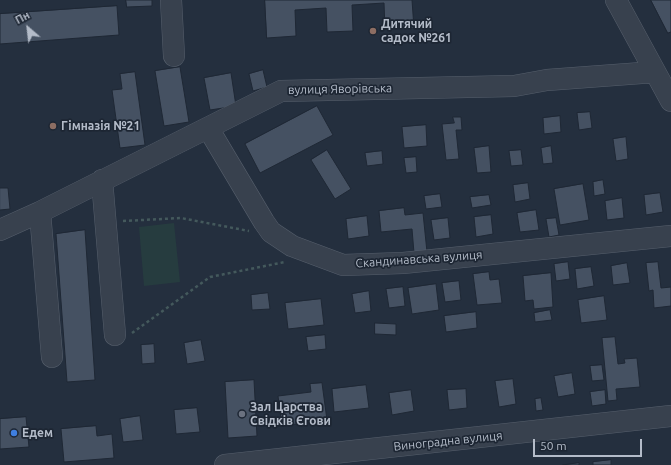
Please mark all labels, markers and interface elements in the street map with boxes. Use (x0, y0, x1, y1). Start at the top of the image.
north arrow (8, 8, 48, 48)
text: Пн (13, 9, 32, 26)
place label: Дитячий садок №261 (381, 17, 452, 45)
marker: Дитячий садок №261 (368, 26, 378, 36)
street label: вулиця Яворівська (288, 81, 392, 97)
place label: Гімназія №21 (61, 119, 140, 133)
marker: Гімназія №21 (48, 121, 58, 131)
street label: Скандинавська вулиця (355, 247, 483, 271)
place label: Зал Царства Свідків Єгови (250, 400, 331, 428)
marker: Зал Царства Свідків Єгови (237, 409, 247, 419)
place label: Едем (22, 426, 53, 440)
marker: Едем (9, 428, 19, 438)
street label: Виноградна вулиця (393, 428, 503, 454)
scale bar (535, 431, 644, 457)
text: 50 m (540, 439, 567, 452)

